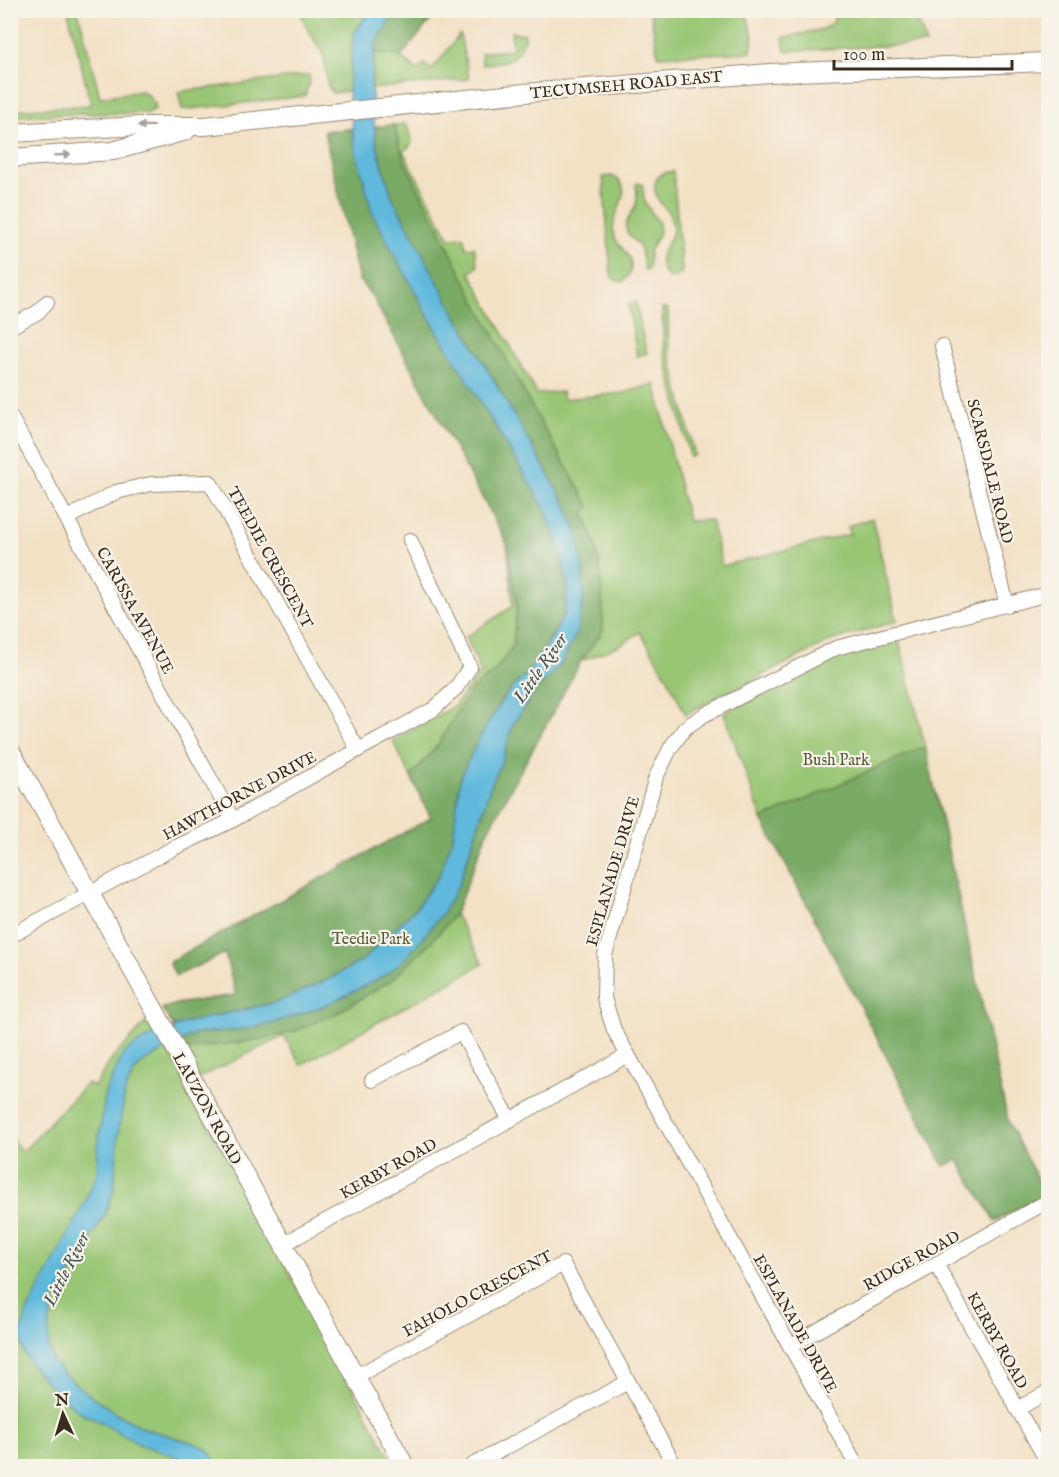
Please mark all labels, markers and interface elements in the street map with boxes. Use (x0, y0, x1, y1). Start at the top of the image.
scale bar (834, 33, 1012, 71)
text: 100 m (843, 44, 885, 67)
street label: TECUMSEH ROAD EAST (529, 68, 723, 104)
one-way arrow (137, 121, 156, 131)
one-way arrow (52, 150, 71, 159)
street label: SCARSDALE ROAD (961, 397, 1017, 546)
street label: TEEDIE CRESCENT (222, 484, 317, 633)
street label: CARISSA AVENUE (91, 544, 177, 678)
water label: Little River (508, 629, 574, 709)
street label: HAWTHORNE DRIVE (160, 748, 320, 846)
park label: Bush Park (803, 751, 870, 771)
street label: ESPLANADE DRIVE (583, 794, 645, 949)
park label: Teedie Park (332, 930, 411, 950)
street label: LAUZON ROAD (167, 1049, 245, 1169)
street label: KERBY ROAD (337, 1135, 441, 1205)
street label: RIDGE ROAD (860, 1227, 964, 1297)
water label: Little River (38, 1228, 96, 1311)
street label: FAHOLO CRESCENT (400, 1247, 556, 1343)
street label: ESPLANADE DRIVE (748, 1251, 841, 1397)
street label: KERBY ROAD (961, 1289, 1031, 1393)
north arrow (33, 1384, 93, 1444)
text: N (53, 1391, 70, 1412)

